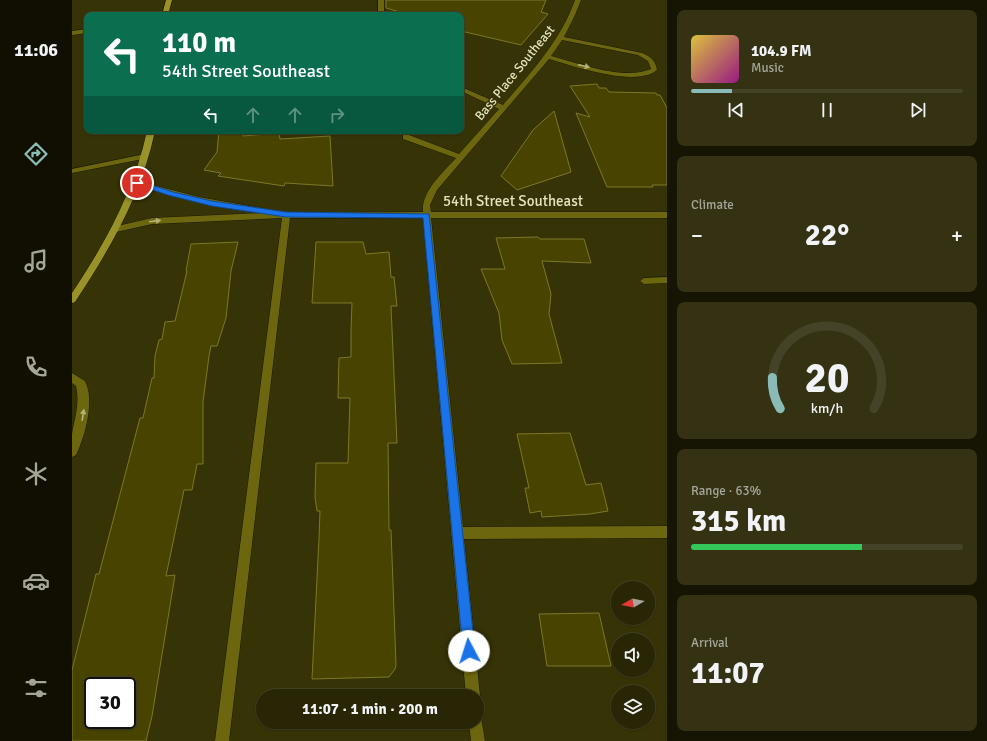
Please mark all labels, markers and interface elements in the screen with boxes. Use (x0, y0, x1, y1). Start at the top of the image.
street label: Bass Place Southeast (472, 22, 559, 124)
text: 110 m (162, 26, 236, 60)
icon: left (96, 28, 148, 80)
text: 11:06 (14, 39, 58, 61)
text: 104.9 FM (751, 42, 812, 60)
text: 54th Street Southeast (162, 60, 330, 82)
text: Music (751, 60, 784, 76)
one-way arrow (579, 63, 591, 69)
icon: previous (725, 99, 747, 121)
icon: pause (816, 99, 838, 121)
icon: next (907, 99, 929, 121)
icon: left (200, 104, 222, 126)
icon: ahead (242, 104, 264, 126)
icon: ahead (284, 104, 306, 126)
icon: right (326, 104, 348, 126)
icon: directions (22, 140, 50, 168)
pin (120, 166, 154, 200)
icon: arrive (126, 172, 148, 194)
street label: 54th Street Southeast (443, 192, 583, 210)
text: Climate (691, 197, 734, 213)
text: 22° (805, 217, 849, 254)
one-way arrow (148, 218, 161, 224)
text: − (691, 222, 703, 249)
text: + (951, 222, 963, 249)
icon: music (22, 247, 50, 275)
text: 20 (805, 352, 849, 403)
icon: phone (22, 353, 50, 381)
text: km/h (811, 399, 843, 416)
one-way arrow (80, 409, 86, 421)
icon: climate (22, 460, 50, 488)
text: Range · 63% (691, 483, 761, 499)
text: 315 km (691, 503, 786, 540)
icon: car (22, 567, 50, 595)
north arrow (611, 581, 655, 625)
map controls (611, 581, 655, 729)
position arrow (448, 630, 490, 672)
button: sound (611, 633, 655, 677)
text: Arrival (691, 635, 728, 651)
text: 11:07 (691, 655, 765, 692)
icon: filters (22, 674, 50, 702)
speed limit sign: 30 (84, 677, 136, 729)
button: layers (611, 685, 655, 729)
text: 11:07 · 1 min · 200 m (302, 700, 438, 718)

